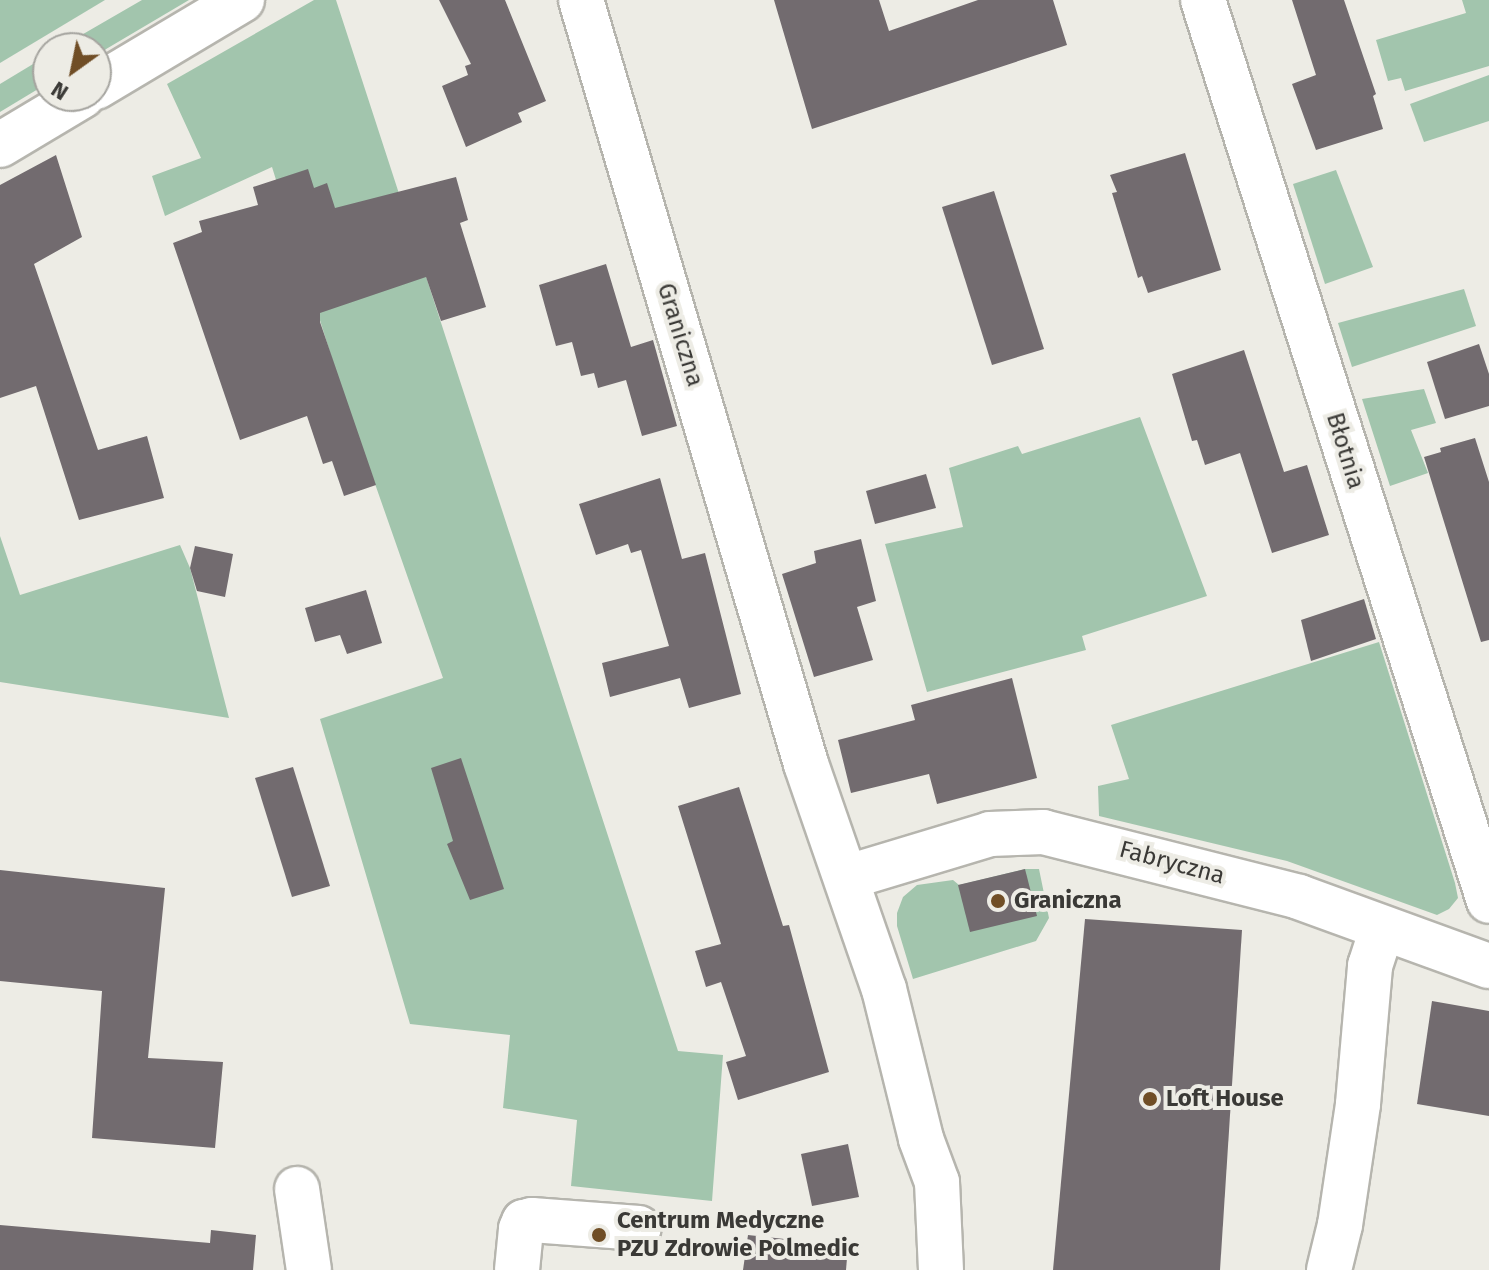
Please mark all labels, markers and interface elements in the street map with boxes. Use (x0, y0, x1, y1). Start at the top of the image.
north arrow (32, 32, 112, 112)
text: N (46, 76, 73, 106)
street label: Graniczna (651, 280, 709, 390)
street label: Błotnia (1320, 409, 1370, 493)
street label: Fabryczna (1116, 835, 1228, 891)
place label: Graniczna (1014, 887, 1122, 915)
marker: Graniczna (989, 892, 1007, 910)
place label: Loft House (1166, 1085, 1284, 1113)
marker: Loft House (1141, 1090, 1159, 1108)
place label: Centrum Medyczne PZU Zdrowie Polmedic (617, 1207, 859, 1263)
marker: Centrum Medyczne PZU Zdrowie Polmedic (588, 1224, 610, 1246)

